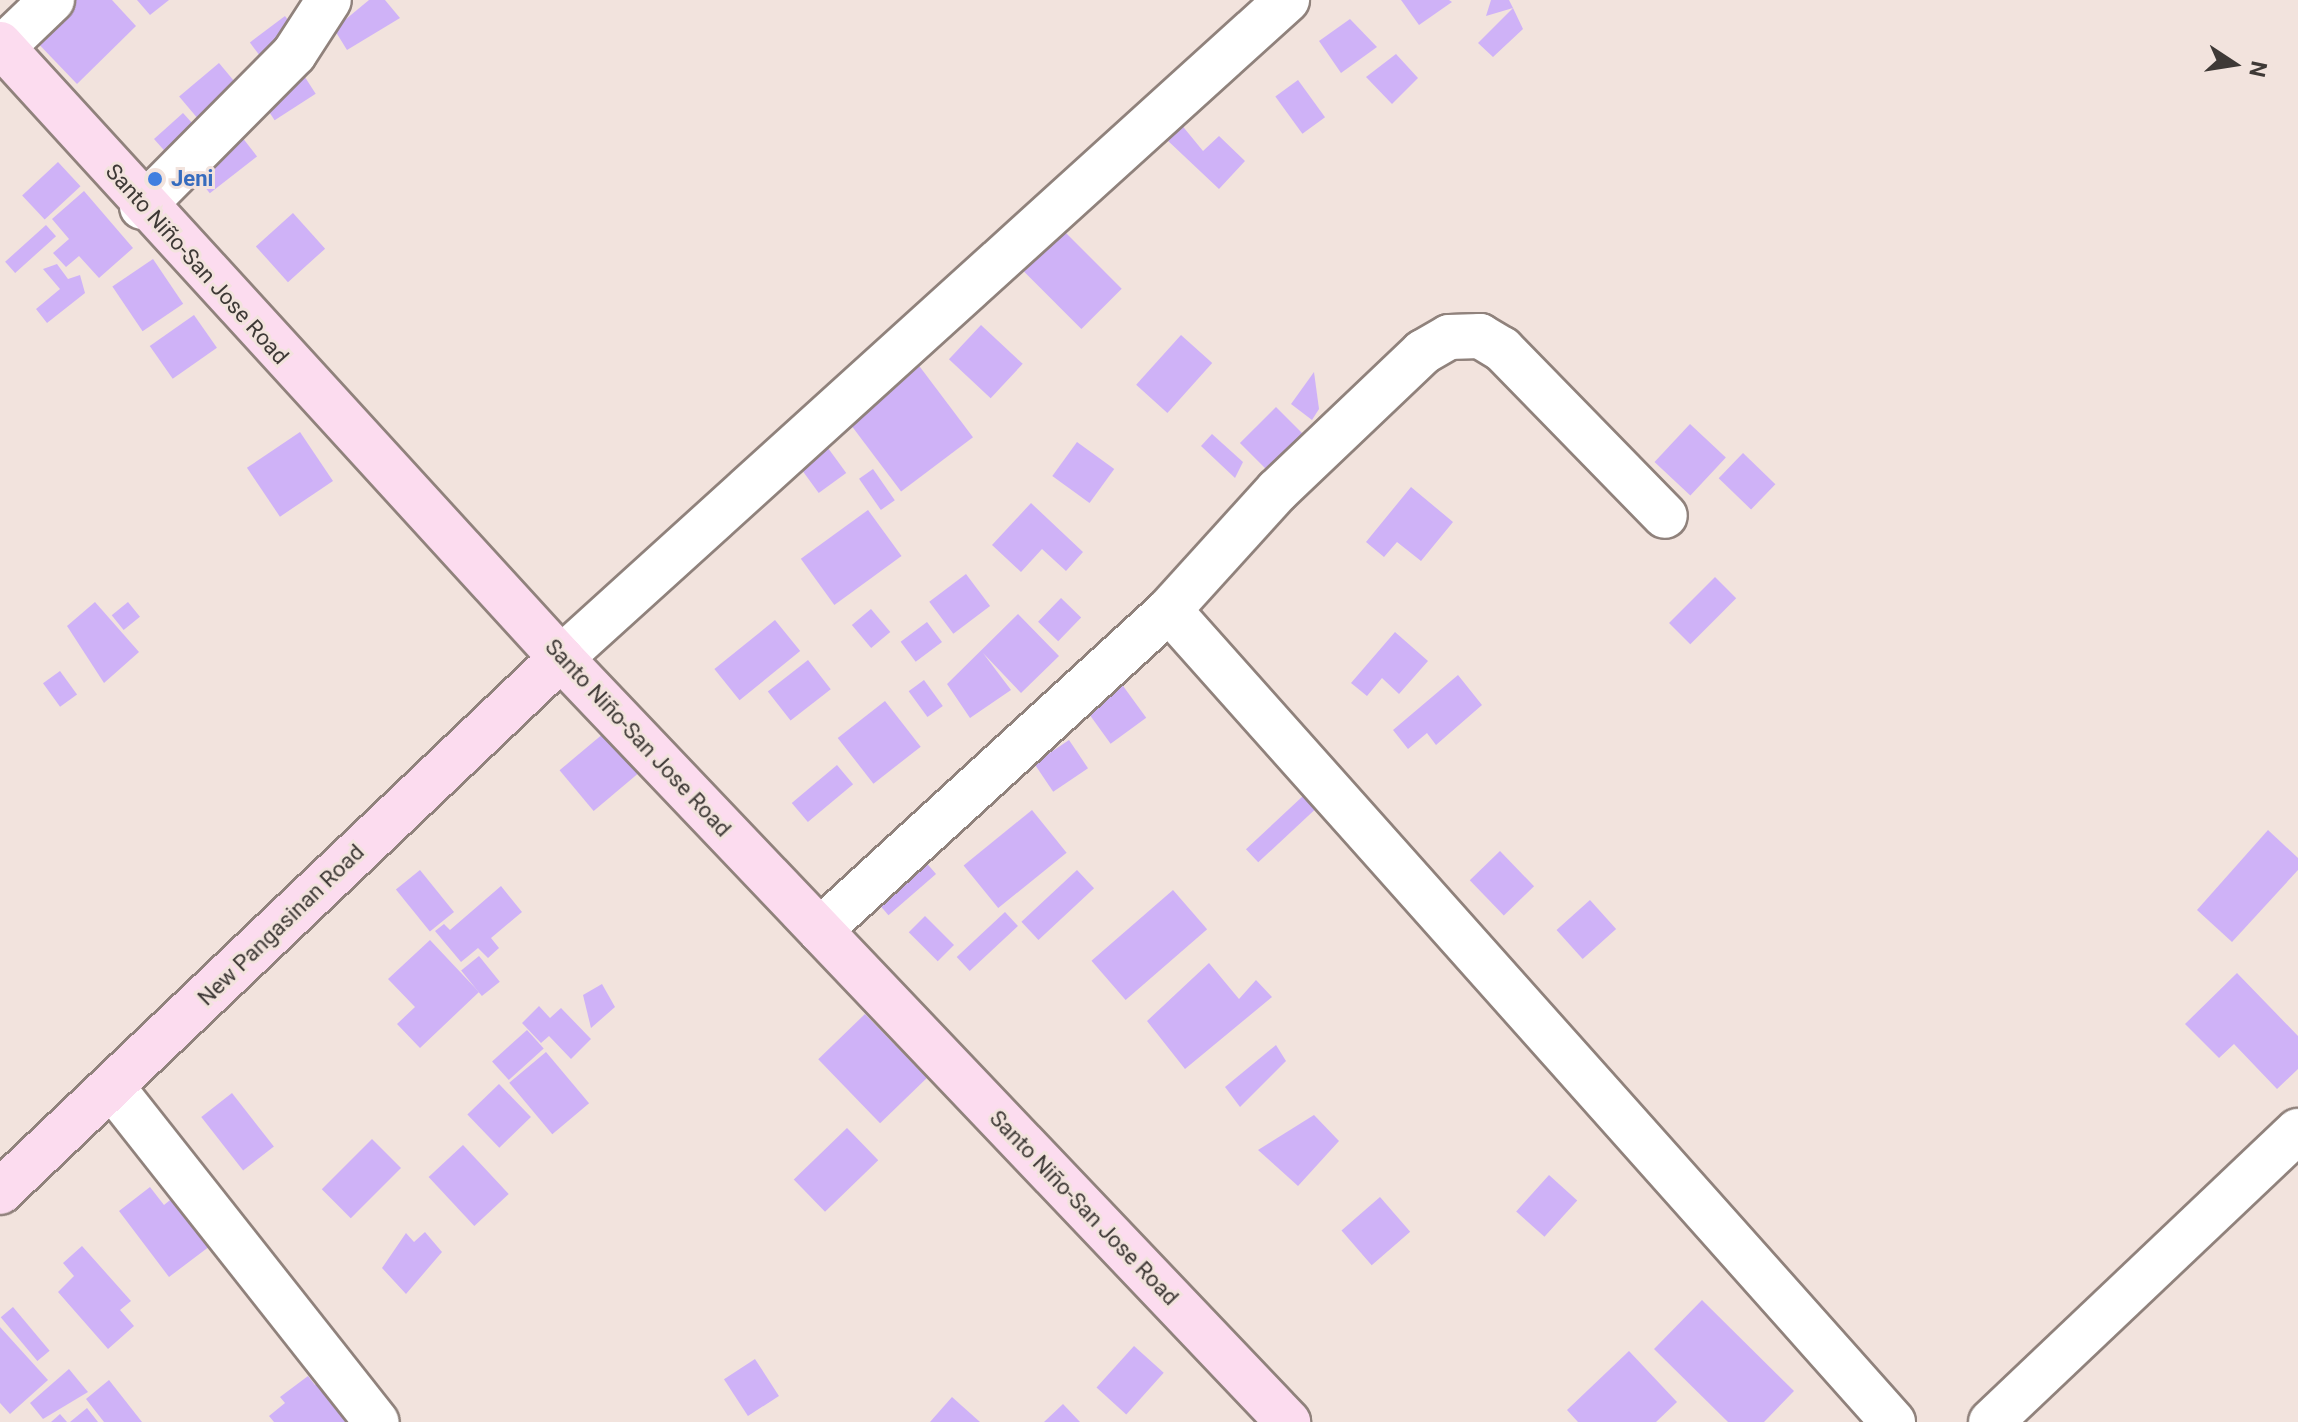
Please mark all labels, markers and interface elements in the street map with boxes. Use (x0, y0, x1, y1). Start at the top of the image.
north arrow (2194, 24, 2274, 104)
text: N (2244, 59, 2272, 79)
street label: Santo Niño-San Jose Road (100, 158, 294, 370)
place label: Jeni (171, 166, 213, 192)
marker: Jeni (146, 170, 164, 188)
street label: Santo Niño-San Jose Road (540, 634, 736, 842)
street label: New Pangasinan Road (193, 839, 369, 1011)
street label: Santo Niño-San Jose Road (984, 1105, 1184, 1311)

